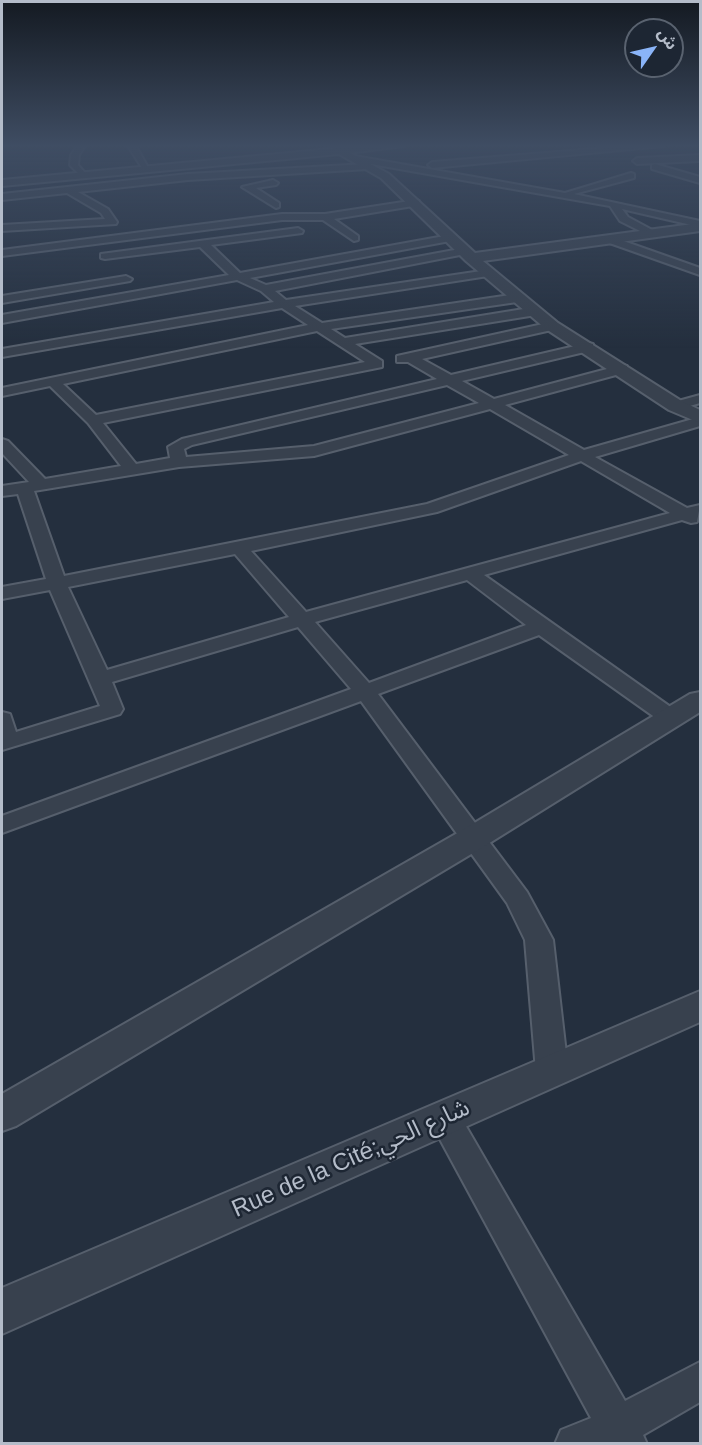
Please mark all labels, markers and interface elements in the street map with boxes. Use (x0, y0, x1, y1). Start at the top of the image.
north arrow (624, 18, 684, 78)
text: ش (654, 25, 681, 53)
street label: Rue de la Cité;شارع الحي (228, 1094, 474, 1224)

